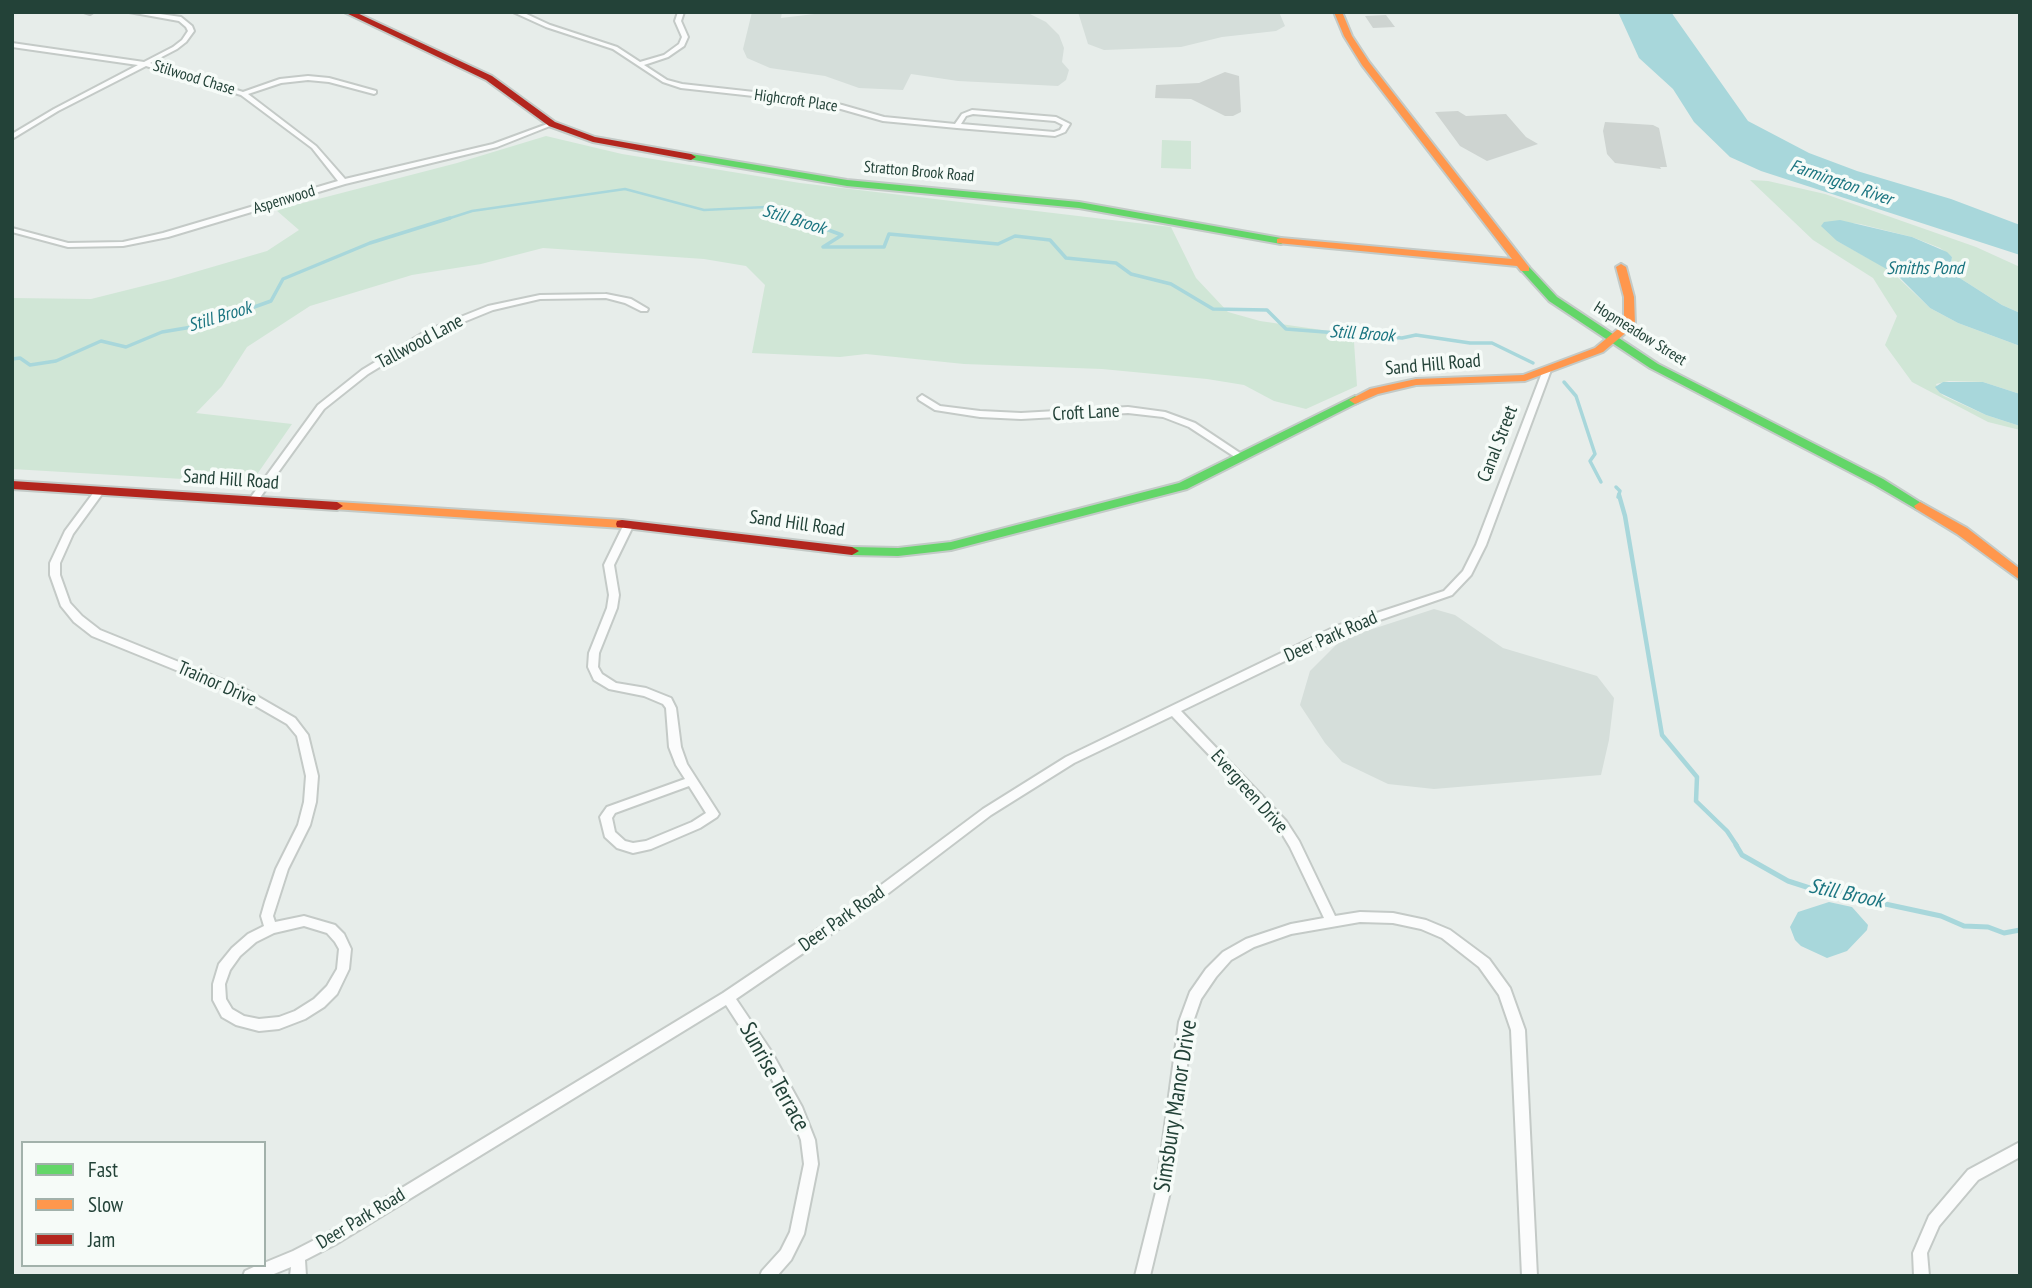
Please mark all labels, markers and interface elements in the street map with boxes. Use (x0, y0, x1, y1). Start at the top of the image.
street label: Stilwood Chase (151, 56, 237, 100)
street label: Highcroft Place (753, 86, 839, 116)
water label: Farmington River (1787, 155, 1895, 211)
street label: Stratton Brook Road (863, 158, 975, 186)
street label: Aspenwood (251, 182, 317, 218)
water label: Still Brook (760, 200, 828, 240)
water label: Smiths Pond (1886, 258, 1964, 280)
water label: Still Brook (186, 297, 254, 337)
street label: Hopmeadow Street (1590, 298, 1690, 370)
street label: Tallwood Lane (373, 310, 467, 374)
water label: Still Brook (1329, 321, 1395, 347)
street label: Sand Hill Road (1384, 349, 1482, 381)
street label: Croft Lane (1052, 400, 1120, 426)
street label: Canal Street (1473, 403, 1523, 485)
street label: Sand Hill Road (182, 465, 280, 495)
street label: Sand Hill Road (748, 506, 846, 542)
street label: Deer Park Road (1281, 606, 1381, 668)
street label: Trainor Drive (174, 656, 260, 712)
street label: Evergreen Drive (1206, 746, 1292, 838)
water label: Still Brook (1806, 874, 1886, 914)
street label: Deer Park Road (795, 881, 889, 957)
street label: Sunrise Terrace (733, 1018, 815, 1136)
street label: Simsbury Manor Drive (1149, 1018, 1203, 1194)
legend (21, 1141, 266, 1267)
text: Fast (88, 1156, 118, 1183)
street label: Deer Park Road (313, 1184, 409, 1254)
text: Slow (88, 1191, 123, 1218)
text: Jam (88, 1226, 115, 1253)

